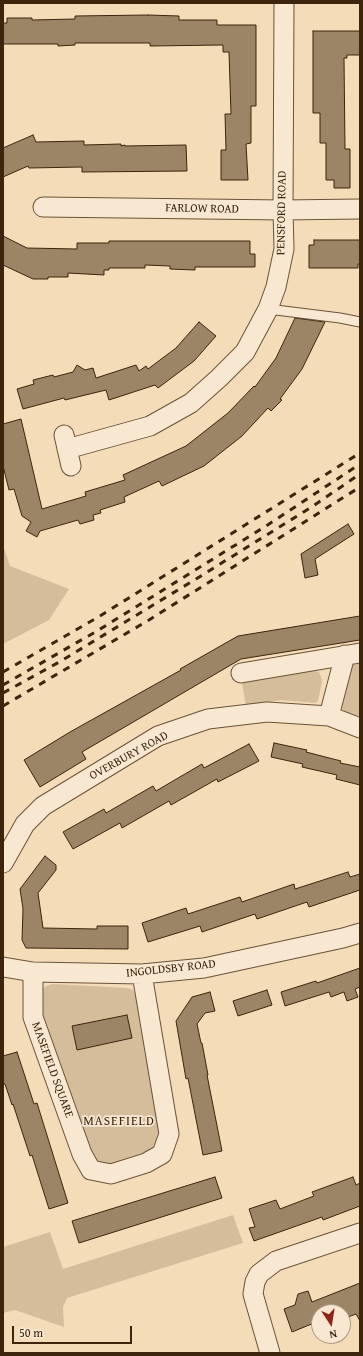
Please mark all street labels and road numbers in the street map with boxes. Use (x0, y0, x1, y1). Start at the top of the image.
street label: PENSFORD ROAD (274, 171, 290, 255)
street label: FARLOW ROAD (165, 201, 239, 217)
street label: OVERBURY ROAD (87, 728, 171, 784)
street label: INGOLDSBY ROAD (126, 957, 216, 981)
street label: MASEFIELD SQUARE (28, 1020, 76, 1120)

